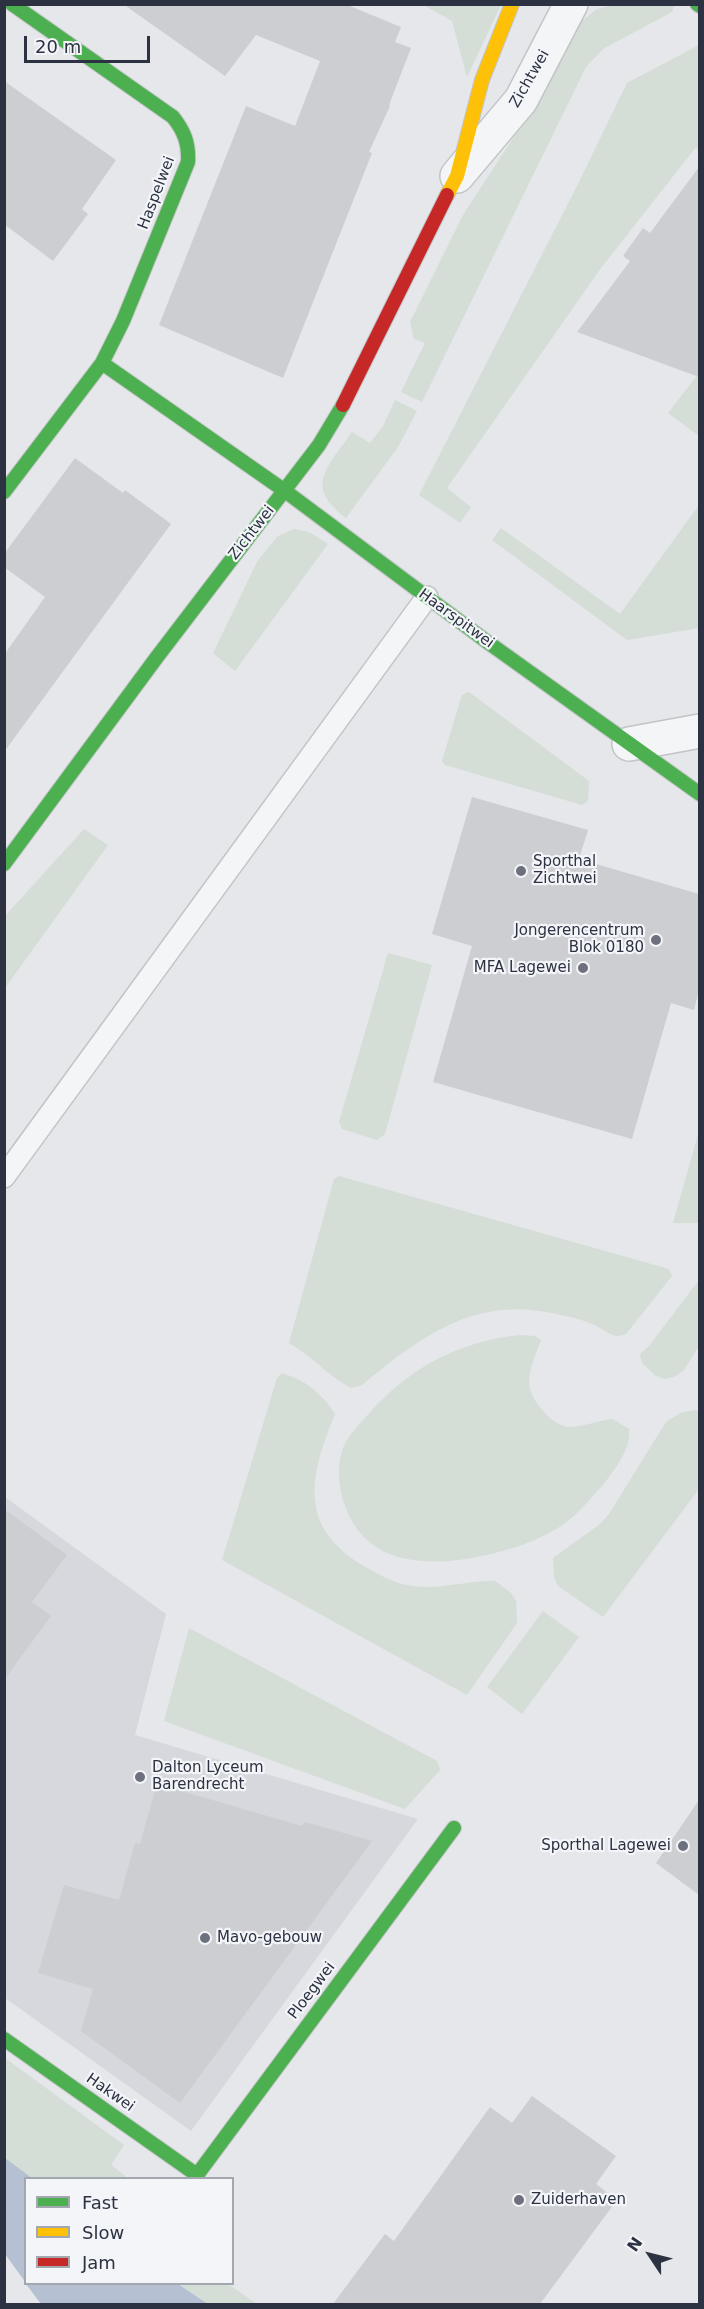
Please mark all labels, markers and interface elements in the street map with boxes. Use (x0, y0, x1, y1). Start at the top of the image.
scale bar (27, 24, 153, 62)
text: 20 m (35, 36, 81, 57)
street label: Zichtwei (506, 47, 554, 111)
street label: Haspelwei (135, 154, 179, 232)
street label: Zichtwei (225, 502, 279, 564)
street label: Haarspitwei (415, 586, 497, 652)
place label: Sporthal Zichtwei (533, 853, 597, 888)
marker: Sporthal Zichtwei (514, 864, 528, 878)
place label: Jongerencentrum Blok 0180 (514, 922, 644, 957)
marker: Jongerencentrum Blok 0180 (649, 933, 663, 947)
place label: MFA Lagewei (474, 959, 571, 977)
marker: MFA Lagewei (576, 961, 590, 975)
place label: Dalton Lyceum Barendrecht (152, 1759, 264, 1794)
marker: Dalton Lyceum Barendrecht (133, 1770, 147, 1784)
place label: Sporthal Lagewei (541, 1837, 671, 1855)
marker: Sporthal Lagewei (676, 1839, 690, 1853)
place label: Mavo-gebouw (217, 1929, 322, 1947)
marker: Mavo-gebouw (198, 1931, 212, 1945)
street label: Ploegwei (285, 1959, 339, 2023)
street label: Hakwei (82, 2070, 138, 2116)
legend (24, 2177, 234, 2285)
place label: Zuiderhaven (531, 2191, 626, 2209)
text: Fast (82, 2192, 118, 2213)
marker: Zuiderhaven (512, 2193, 526, 2207)
text: Slow (82, 2222, 124, 2243)
north arrow (620, 2225, 680, 2285)
text: N (623, 2233, 646, 2255)
text: Jam (82, 2252, 116, 2273)

